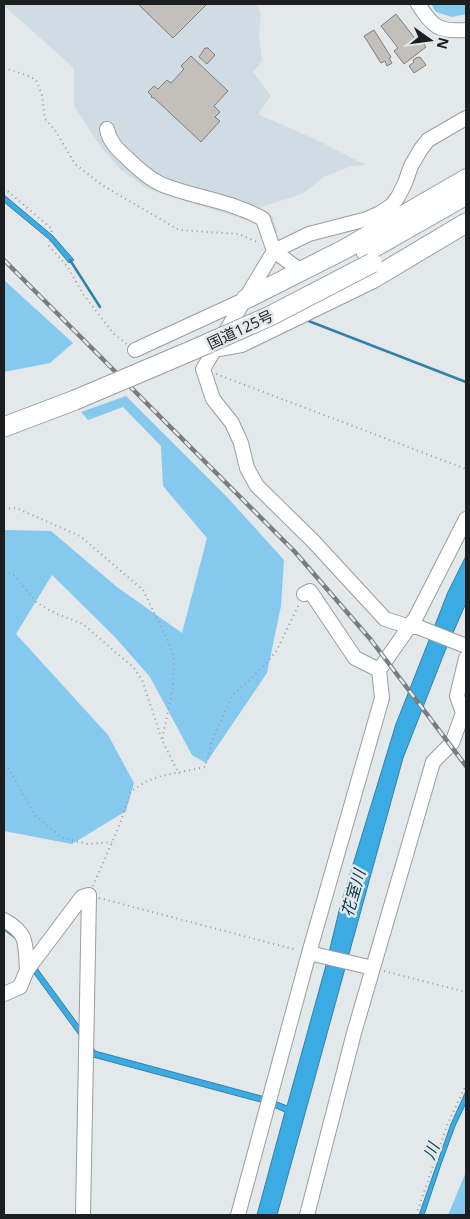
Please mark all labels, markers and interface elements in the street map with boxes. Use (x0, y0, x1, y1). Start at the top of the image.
north arrow (405, 15, 455, 65)
text: N (433, 35, 454, 51)
street label: 国道125号 (204, 305, 276, 353)
water label: 花室川 (336, 865, 371, 919)
water label: 川 (418, 1138, 445, 1163)

